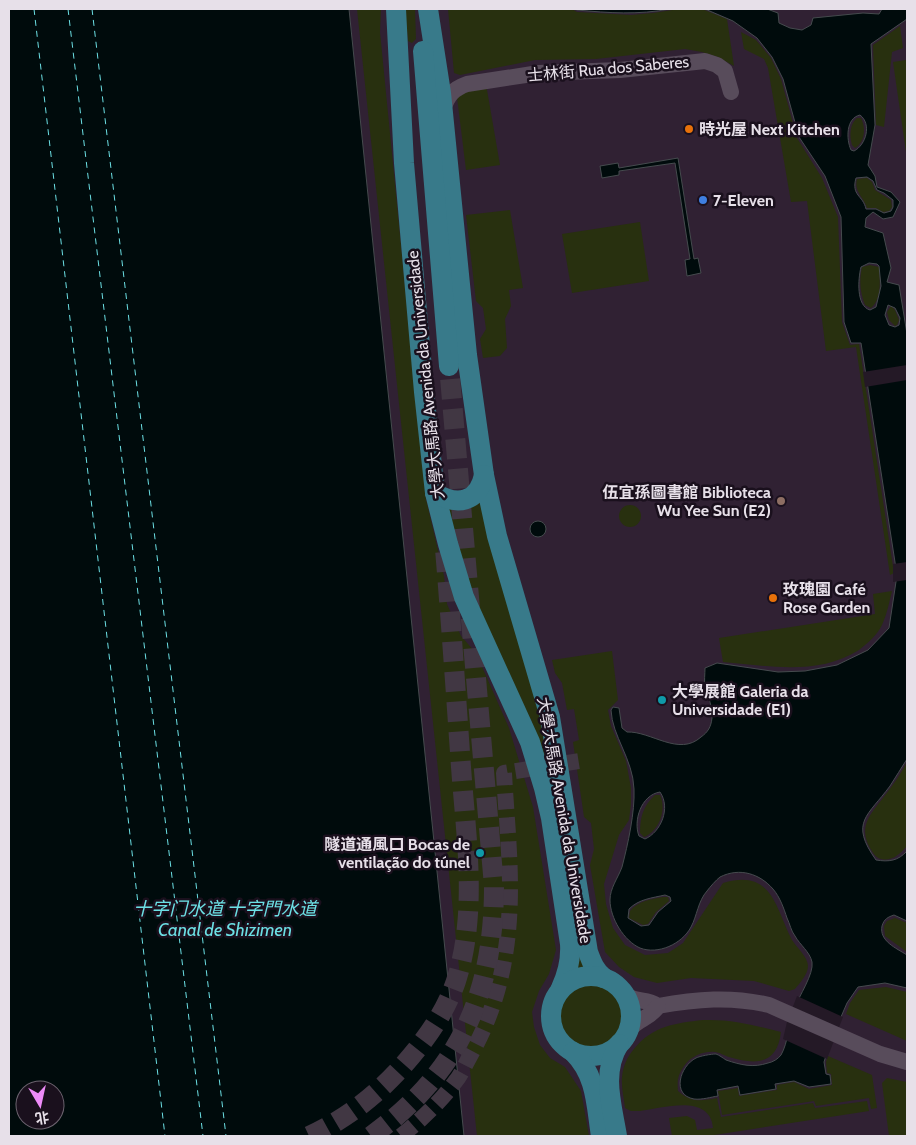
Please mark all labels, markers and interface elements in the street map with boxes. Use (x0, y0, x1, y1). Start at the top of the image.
street label: 士林街 Rua dos Saberes (526, 52, 690, 85)
place label: 時光屋 Next Kitchen (699, 120, 840, 139)
marker: 時光屋 Next Kitchen (683, 123, 695, 135)
place label: 7-Eleven (713, 191, 774, 210)
marker: 7-Eleven (697, 194, 709, 206)
street label: 大學大馬路 Avenida da Universidade (403, 250, 448, 500)
place label: 伍宜孫圖書館 Biblioteca Wu Yee Sun (E2) (602, 483, 771, 520)
marker: 伍宜孫圖書館 Biblioteca Wu Yee Sun (E2) (775, 495, 787, 507)
place label: 玫瑰園 Café Rose Garden (783, 580, 870, 617)
marker: 玫瑰園 Café Rose Garden (767, 592, 779, 604)
place label: 大學展館 Galeria da Universidade (E1) (672, 682, 808, 719)
marker: 大學展館 Galeria da Universidade (E1) (656, 694, 668, 706)
street label: 大學大馬路 Avenida da Universidade (533, 695, 596, 945)
place label: 隧道通風口 Bocas de ventilação do túnel (324, 835, 470, 872)
marker: 隧道通風口 Bocas de ventilação do túnel (474, 847, 486, 859)
water label: 十字门水道 十字門水道 Canal de Shizimen (133, 898, 320, 941)
north arrow (15, 1080, 65, 1130)
text: 北 (34, 1108, 50, 1128)

